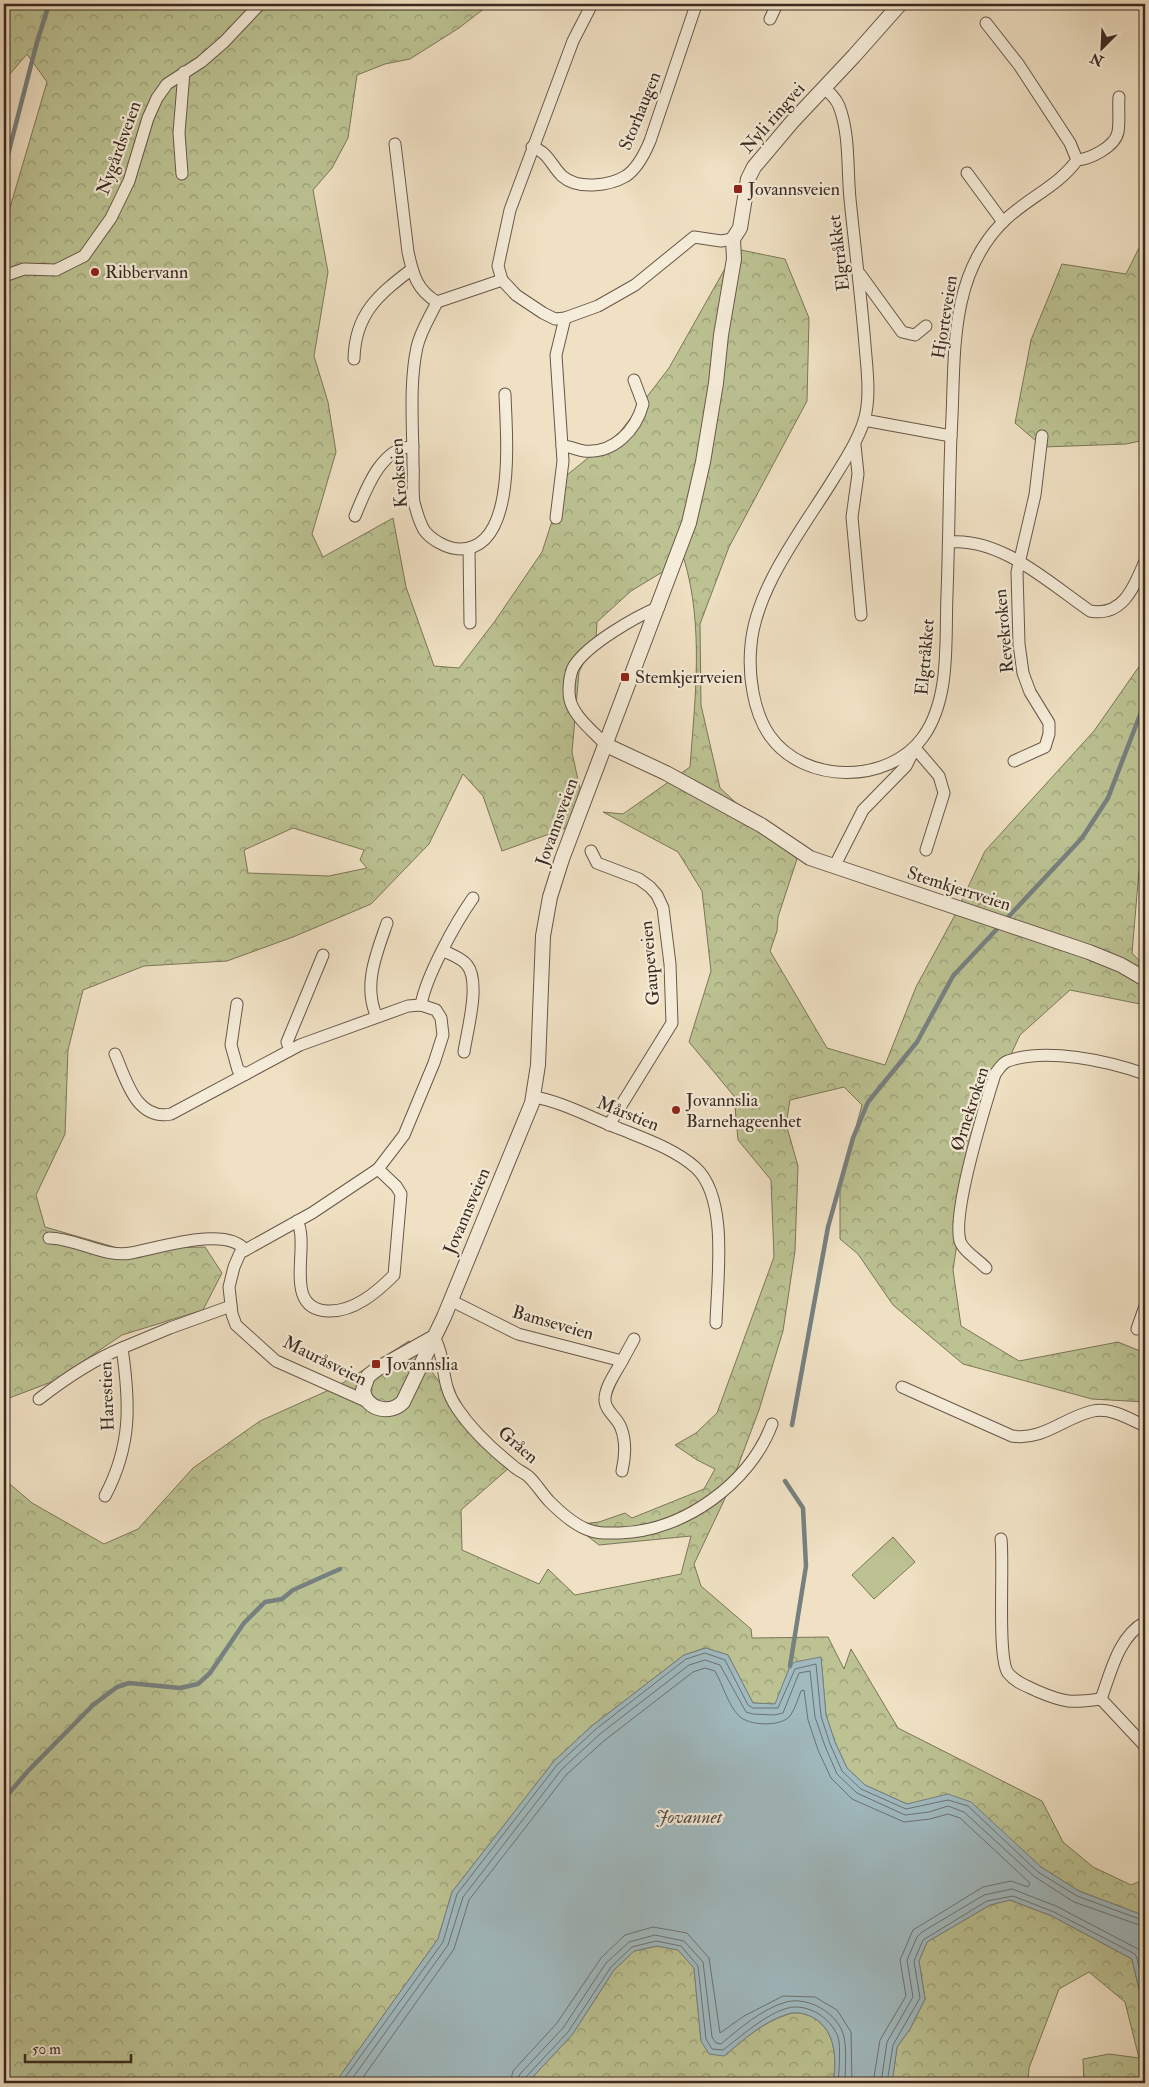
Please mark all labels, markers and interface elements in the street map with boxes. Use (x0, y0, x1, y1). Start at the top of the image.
north arrow (1076, 22, 1126, 72)
text: N (1087, 49, 1107, 70)
street label: Storhaugen (614, 68, 666, 154)
street label: Nyli ringvei (736, 78, 810, 158)
street label: Nygårdsveien (91, 98, 147, 198)
place label: Jovannsveien (747, 178, 840, 201)
marker: Jovannsveien (732, 183, 744, 195)
street label: Elgtråkket (823, 213, 855, 292)
place label: Ribbervann (105, 261, 188, 284)
marker: Ribbervann (89, 266, 101, 278)
street label: Hjorteveien (927, 274, 963, 360)
street label: Krokstien (385, 437, 413, 509)
street label: Revekroken (989, 588, 1019, 674)
street label: Elgtråkket (910, 618, 940, 696)
place label: Stemkjerrveien (635, 666, 743, 689)
marker: Stemkjerrveien (619, 671, 631, 683)
street label: Jovannsveien (530, 775, 584, 870)
street label: Stemkjerrveien (904, 861, 1014, 917)
street label: Gaupeveien (635, 920, 665, 1006)
street label: Ørnekroken (946, 1064, 994, 1154)
place label: Jovannslia Barnehageenhet (685, 1089, 802, 1133)
street label: Mårstien (594, 1091, 662, 1137)
marker: Jovannslia Barnehageenhet (670, 1104, 682, 1116)
street label: Jovannsveien (438, 1164, 496, 1259)
street label: Bamseveien (510, 1300, 596, 1346)
street label: Mauråsveien (279, 1331, 371, 1391)
place label: Jovannslia (385, 1353, 459, 1376)
marker: Jovannslia (370, 1358, 382, 1370)
street label: Harestien (94, 1361, 120, 1431)
street label: Gråen (493, 1421, 543, 1469)
water label: Jovannet (656, 1805, 724, 1829)
scale bar (25, 2032, 131, 2064)
text: 50 m (32, 2040, 61, 2059)

